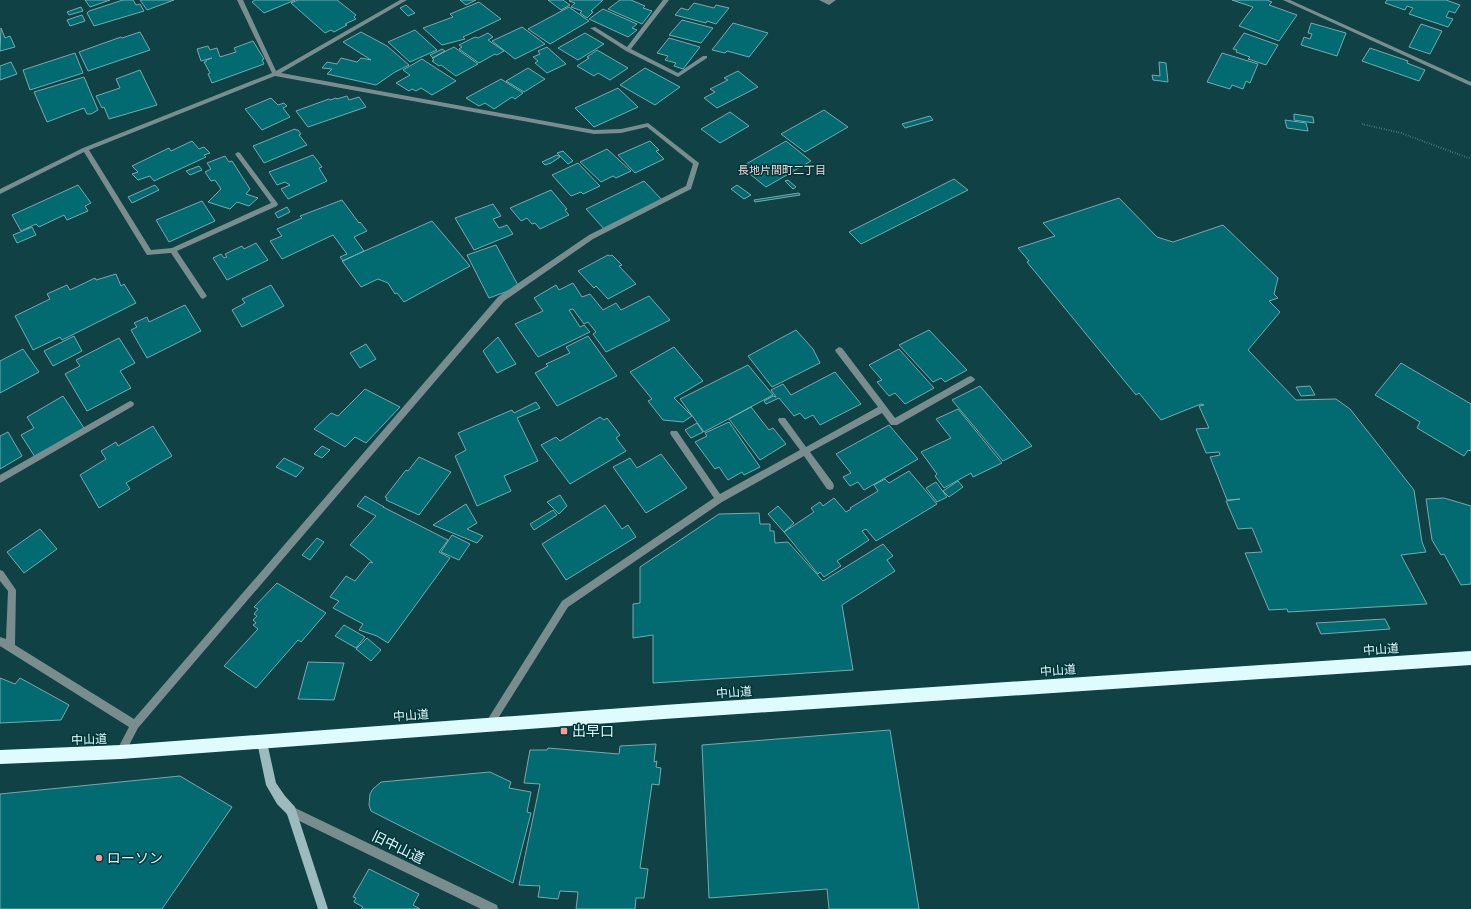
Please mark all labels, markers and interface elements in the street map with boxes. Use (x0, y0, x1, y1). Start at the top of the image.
district label: 長地片間町二丁目 (738, 163, 826, 177)
street label: 中山道 (1363, 640, 1399, 658)
street label: 中山道 (1040, 661, 1076, 679)
street label: 中山道 (716, 683, 752, 701)
street label: 中山道 (393, 706, 429, 724)
place label: 出早口 (572, 722, 614, 740)
marker: 出早口 (559, 726, 569, 736)
street label: 中山道 (71, 731, 107, 747)
street label: 旧中山道 (369, 827, 427, 867)
place label: ローソン (107, 849, 163, 867)
marker: ローソン (94, 853, 104, 863)

